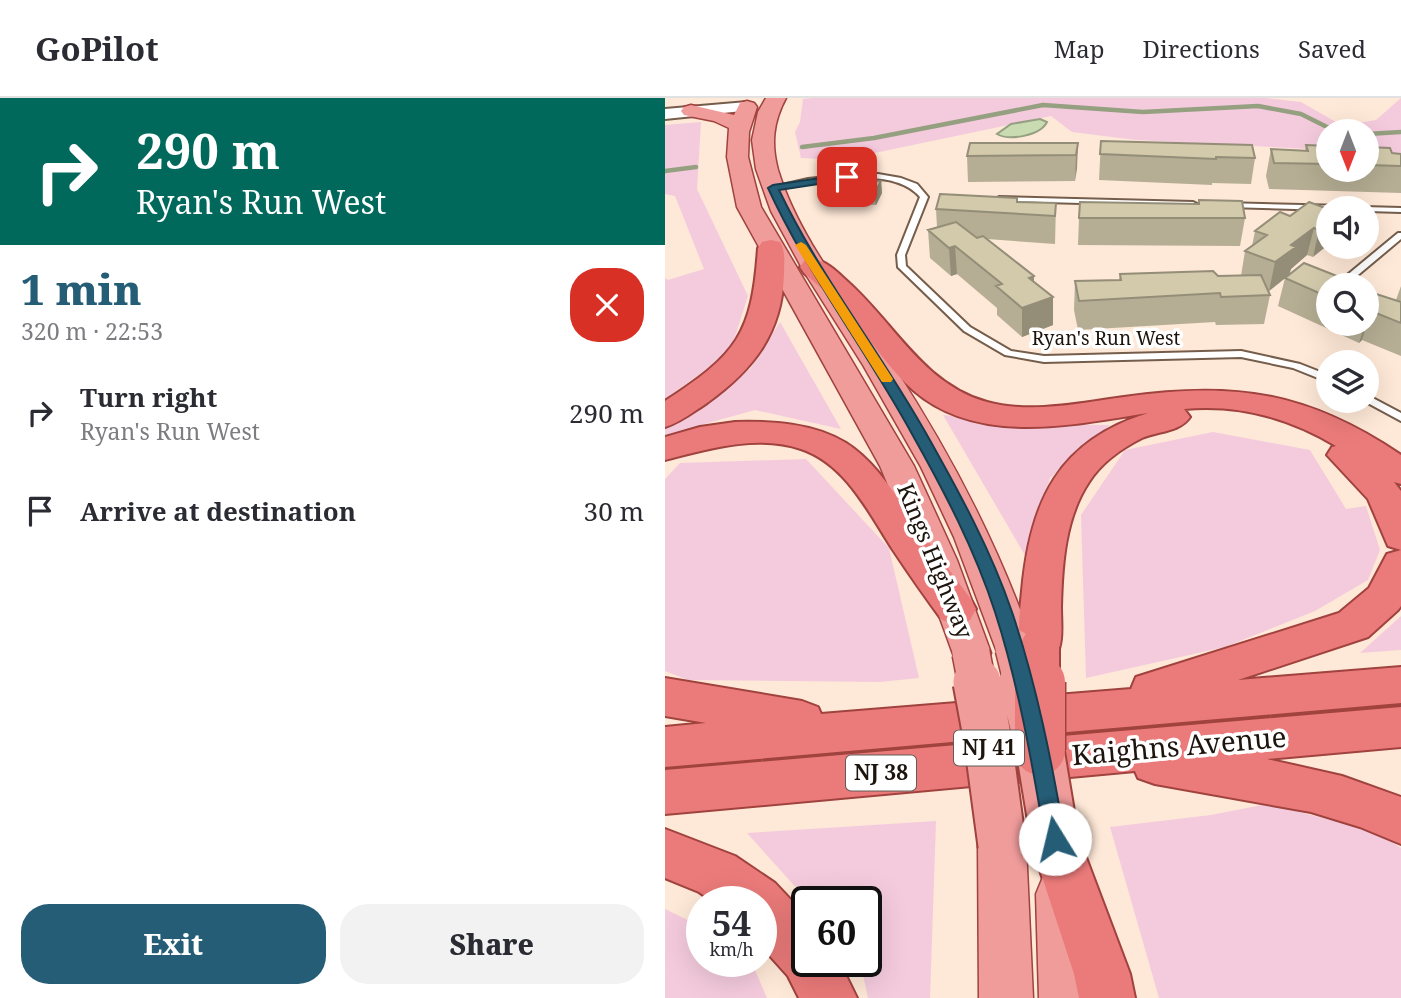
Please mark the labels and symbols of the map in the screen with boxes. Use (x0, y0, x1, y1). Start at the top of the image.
north arrow (1316, 119, 1379, 182)
pin (817, 147, 877, 207)
street label: Ryan's Run West (1032, 325, 1181, 351)
street label: Kings Highway (890, 478, 982, 643)
street label: Kaighns Avenue (1070, 717, 1288, 773)
road number: NJ 41 (954, 730, 1024, 766)
road number: NJ 38 (846, 756, 916, 790)
position arrow (1018, 802, 1092, 876)
speed limit sign: 60 (791, 886, 882, 977)

